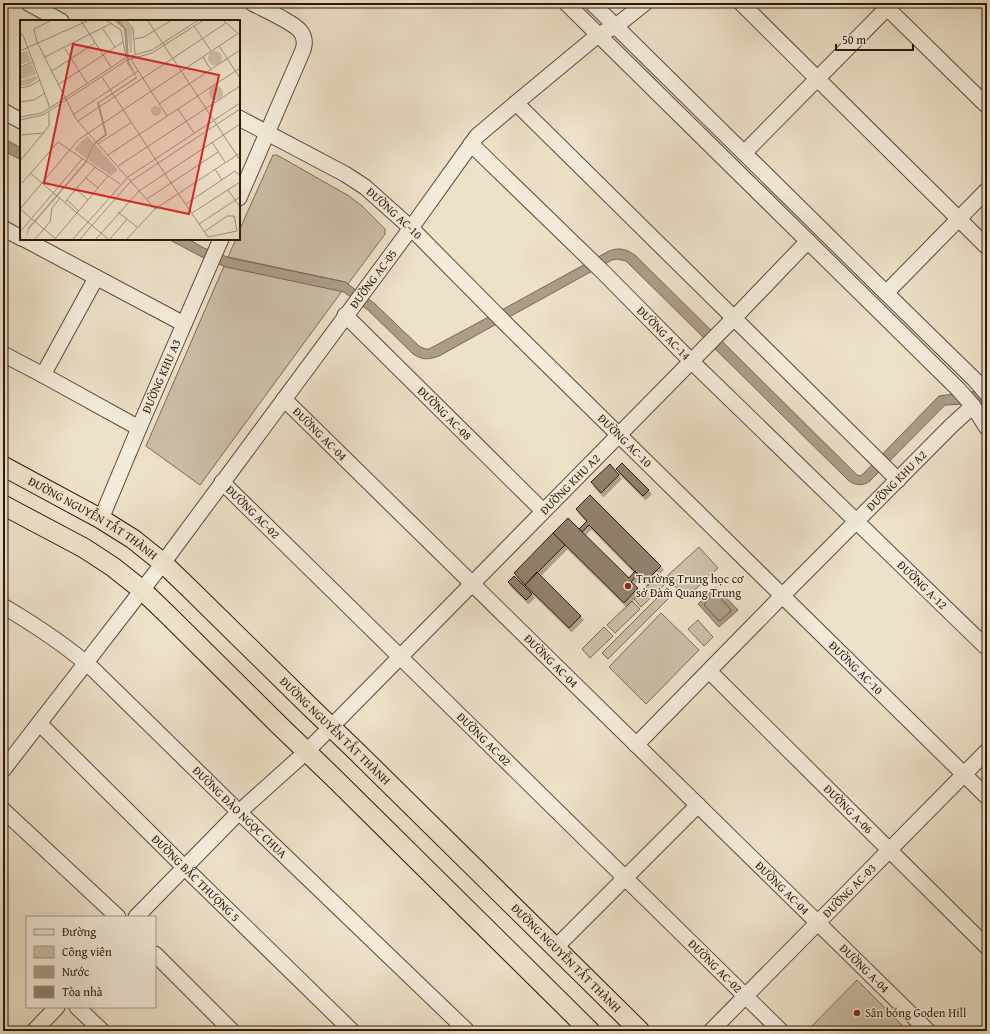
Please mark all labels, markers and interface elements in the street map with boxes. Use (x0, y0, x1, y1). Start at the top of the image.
inset map (20, 20, 240, 240)
scale bar (836, 26, 913, 52)
text: 50 m (842, 31, 866, 48)
street label: ĐƯỜNG AC-10 (363, 183, 426, 243)
street label: ĐƯỜNG AC-05 (345, 245, 401, 312)
street label: ĐƯỜNG AC-14 (633, 302, 695, 364)
street label: ĐƯỜNG KHU A3 (137, 336, 185, 416)
street label: ĐƯỜNG AC-08 (414, 382, 476, 444)
street label: ĐƯỜNG AC-04 (289, 403, 351, 464)
street label: ĐƯỜNG AC-10 (594, 410, 656, 471)
street label: ĐƯỜNG KHU A2 (862, 446, 930, 515)
street label: ĐƯỜNG KHU A2 (536, 450, 604, 518)
street label: ĐƯỜNG NGUYỄN TẤT THÀNH (25, 472, 161, 563)
street label: ĐƯỜNG AC-02 (222, 481, 284, 543)
street label: ĐƯỜNG A-12 (894, 557, 951, 613)
place label: Trường Trung học cơ sở Đàm Quang Trung (636, 570, 744, 601)
marker: Trường Trung học cơ sở Đàm Quang Trung (623, 581, 633, 591)
street label: ĐƯỜNG AC-04 (520, 630, 582, 691)
street label: ĐƯỜNG AC-10 (825, 637, 887, 698)
street label: ĐƯỜNG NGUYỄN TẤT THÀNH (276, 673, 395, 788)
street label: ĐƯỜNG AC-02 (453, 708, 515, 770)
street label: ĐƯỜNG ĐÀO NGỌC CHUA (189, 762, 292, 862)
street label: ĐƯỜNG A-06 (820, 780, 877, 837)
street label: ĐƯỜNG BẮC THƯỢNG 5 (148, 830, 244, 925)
street label: ĐƯỜNG AC-04 (752, 857, 814, 918)
street label: ĐƯỜNG AC-03 (818, 859, 880, 921)
street label: ĐƯỜNG NGUYỄN TẤT THÀNH (508, 900, 625, 1016)
legend (26, 916, 156, 1008)
text: Đường (62, 923, 96, 940)
street label: ĐƯỜNG AC-02 (684, 935, 746, 997)
street label: ĐƯỜNG A-04 (836, 940, 893, 997)
text: Công viên (62, 943, 112, 960)
text: Nước (62, 963, 90, 980)
text: Tòa nhà (62, 983, 103, 1000)
place label: Sân bóng Goden Hill (865, 1004, 967, 1021)
marker: Sân bóng Goden Hill (852, 1008, 862, 1018)

